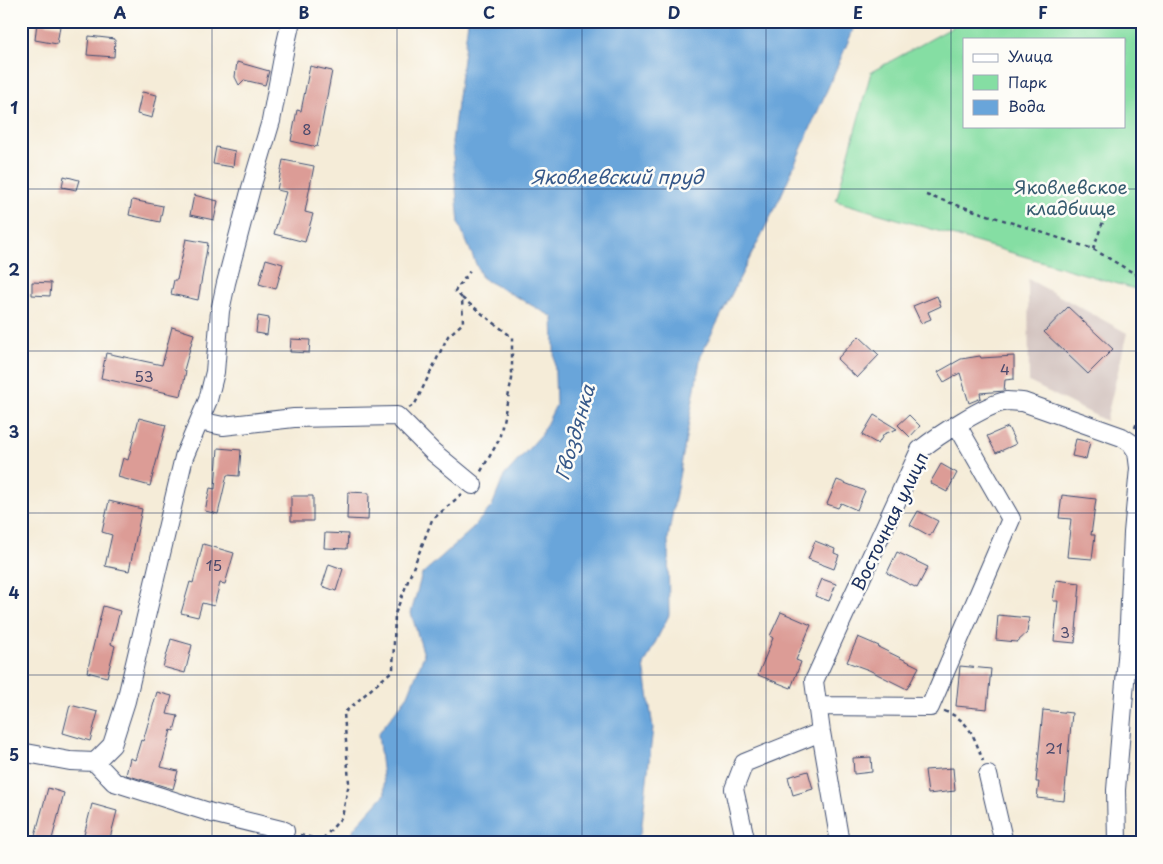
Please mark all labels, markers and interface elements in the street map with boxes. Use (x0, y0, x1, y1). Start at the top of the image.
text: A (114, 0, 127, 24)
text: B (299, 0, 310, 24)
text: C (483, 0, 495, 24)
text: D (668, 0, 680, 24)
text: E (853, 0, 863, 24)
text: F (1038, 0, 1048, 24)
legend (963, 38, 1126, 128)
text: Улица (1008, 44, 1053, 67)
text: Парк (1008, 70, 1047, 93)
text: Вода (1008, 94, 1046, 117)
text: 1 (10, 95, 18, 119)
house number: 8 (302, 117, 312, 140)
water label: Яковлевский пруд (531, 162, 705, 190)
park label: Яковлевское кладбище (1014, 173, 1128, 221)
text: 2 (8, 257, 20, 281)
house number: 4 (1000, 357, 1010, 380)
house number: 53 (134, 364, 154, 387)
water label: Гвоздянка (547, 380, 601, 483)
text: 3 (9, 419, 19, 443)
street label: Восточная улицп (844, 447, 934, 595)
house number: 15 (206, 553, 222, 576)
text: 4 (9, 580, 20, 604)
house number: 3 (1060, 620, 1070, 643)
house number: 21 (1045, 736, 1063, 759)
text: 5 (9, 742, 19, 766)

